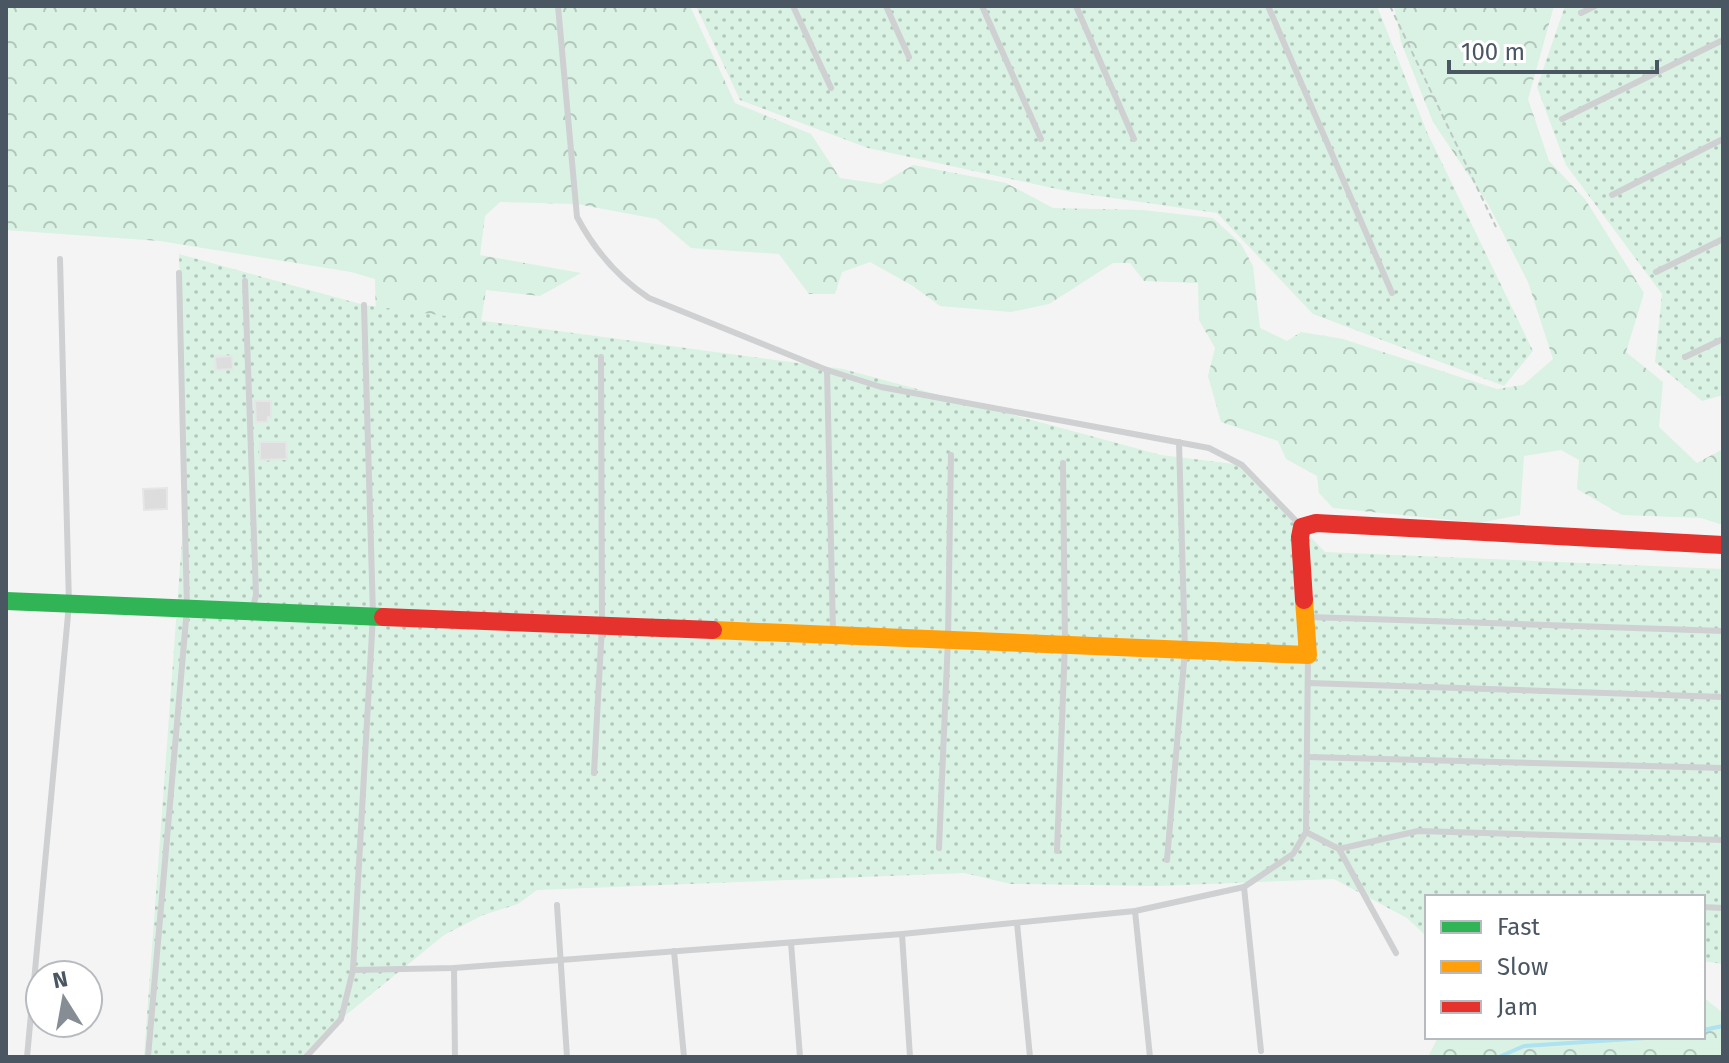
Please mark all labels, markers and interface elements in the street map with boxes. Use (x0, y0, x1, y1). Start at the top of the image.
scale bar (1449, 24, 1657, 74)
text: 100 m (1461, 38, 1525, 66)
legend (1425, 895, 1705, 1039)
text: Fast (1497, 913, 1540, 941)
text: Slow (1497, 953, 1548, 981)
north arrow (24, 959, 104, 1039)
text: N (51, 965, 70, 995)
text: Jam (1497, 993, 1538, 1021)

